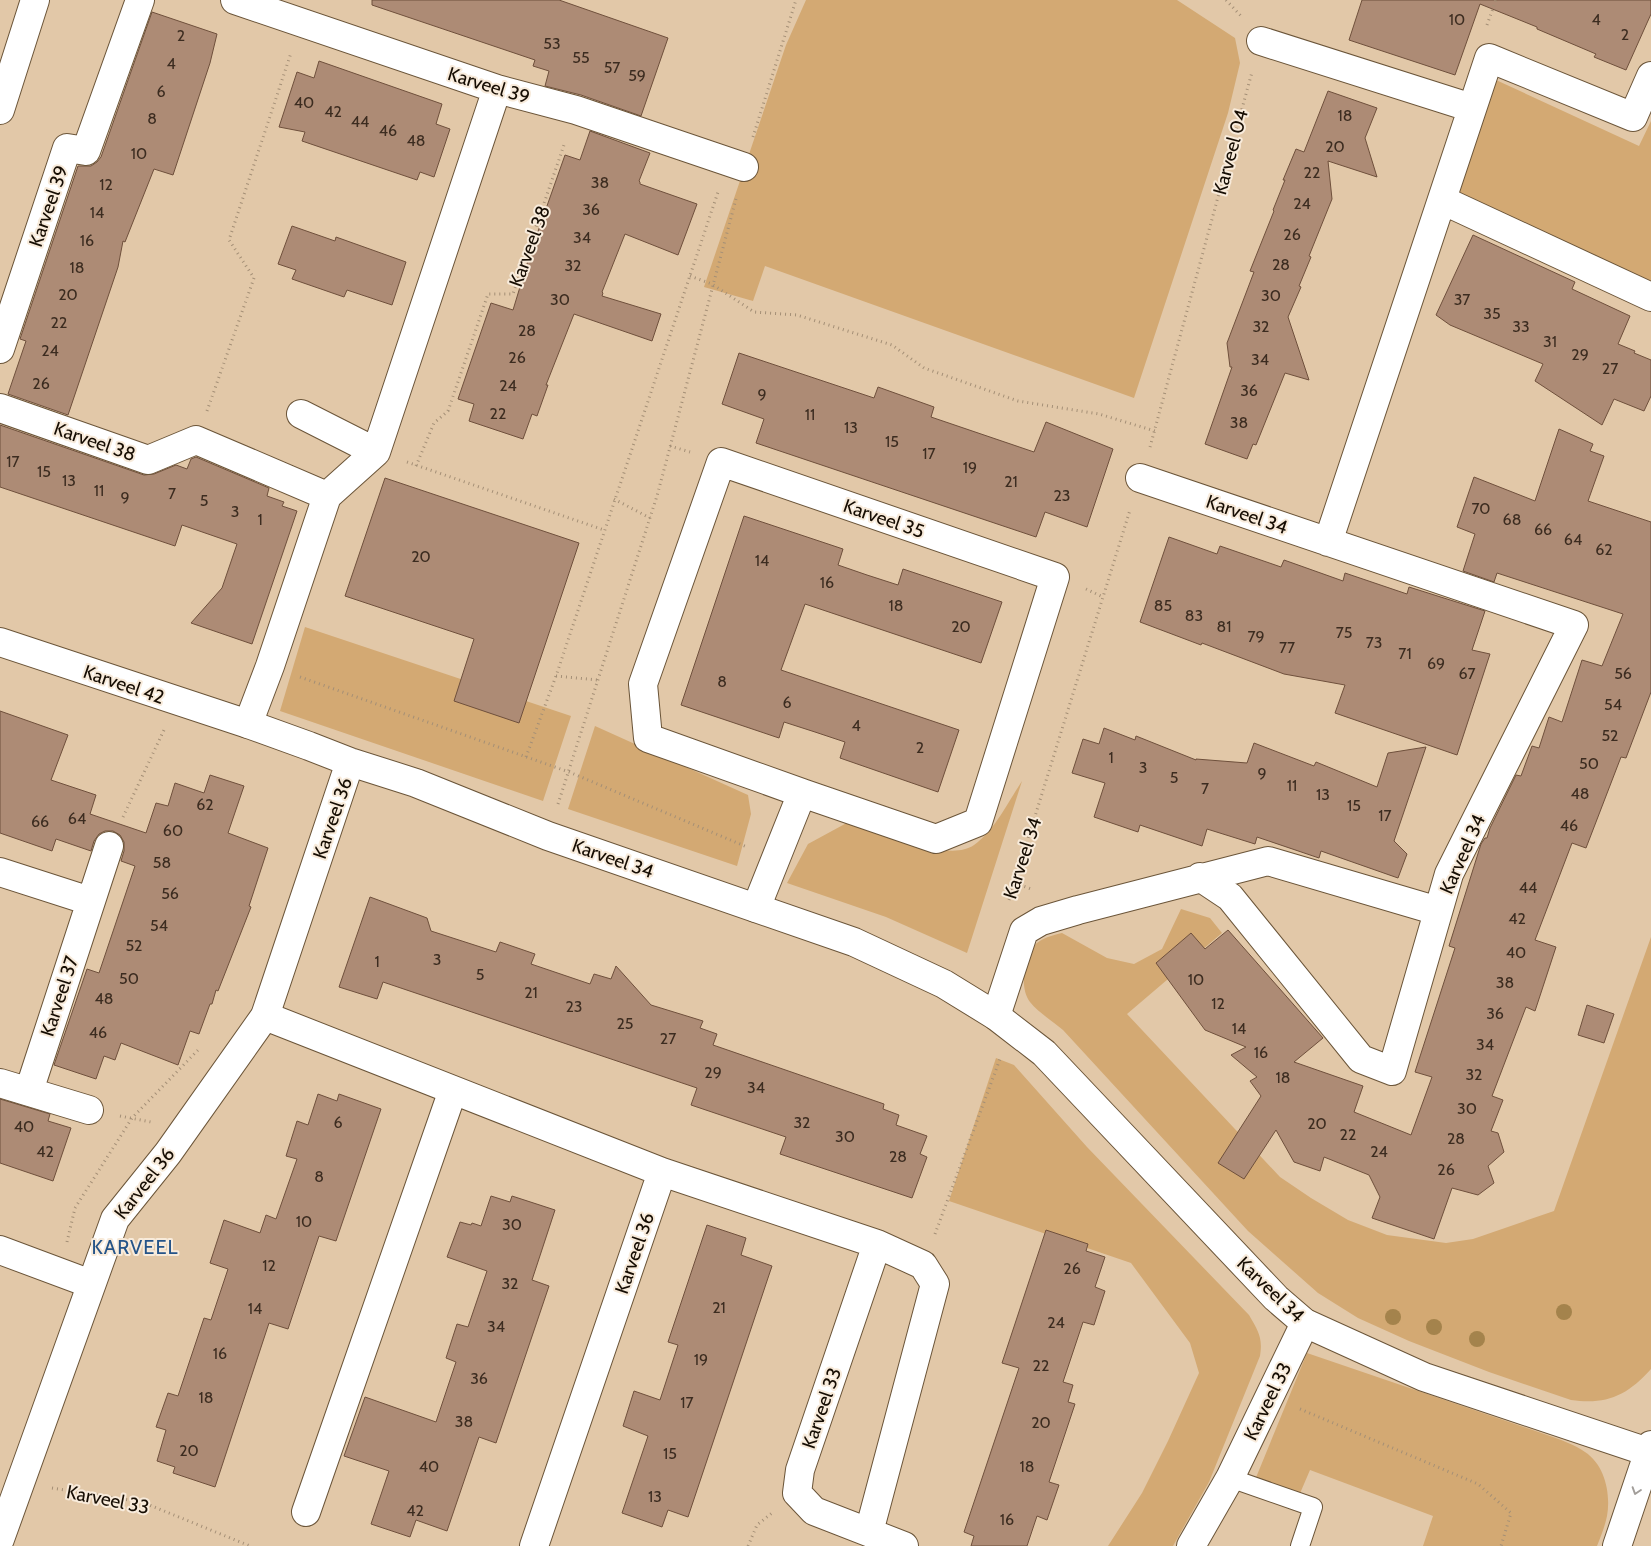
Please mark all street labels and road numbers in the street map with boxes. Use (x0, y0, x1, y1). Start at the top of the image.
street label: Karveel 39 (445, 62, 533, 109)
street label: Karveel 04 (1208, 107, 1253, 197)
street label: Karveel 39 (24, 163, 73, 250)
street label: Karveel 38 (504, 202, 555, 290)
street label: Karveel 38 (51, 417, 139, 466)
street label: Karveel 34 (1203, 490, 1291, 539)
street label: Karveel 35 (840, 494, 927, 543)
street label: Karveel 42 (80, 660, 167, 709)
street label: Karveel 36 (308, 775, 357, 862)
street label: Karveel 34 (1435, 811, 1490, 897)
street label: Karveel 34 (998, 814, 1046, 902)
street label: Karveel 34 (569, 834, 657, 883)
street label: Karveel 37 (36, 953, 83, 1039)
street label: Karveel 36 (109, 1143, 179, 1224)
street label: Karveel 36 (610, 1210, 659, 1297)
street label: Karveel 34 (1232, 1252, 1309, 1327)
street label: Karveel 33 (1239, 1358, 1296, 1444)
street label: Karveel 33 (797, 1365, 846, 1452)
street label: Karveel 33 (65, 1480, 151, 1519)

